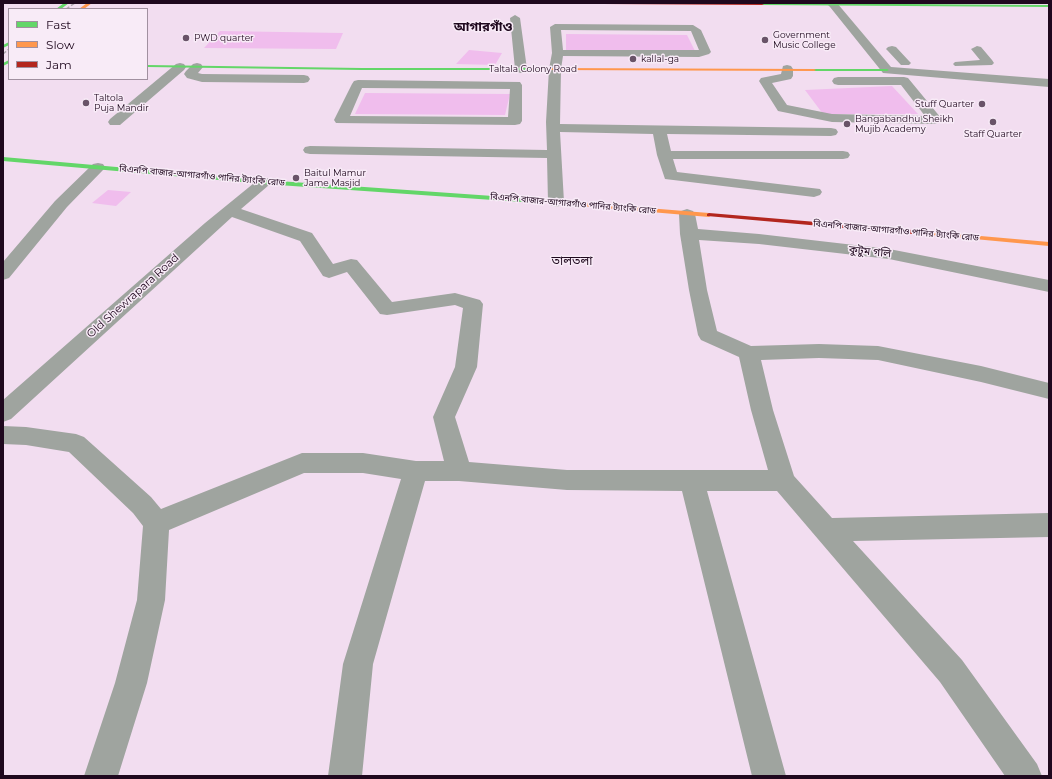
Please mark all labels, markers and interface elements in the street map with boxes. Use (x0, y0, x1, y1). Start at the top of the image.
legend (8, 8, 148, 80)
text: Fast (46, 17, 71, 32)
district label: আগারগাঁও (454, 19, 512, 35)
place label: Government Music College (773, 30, 836, 51)
marker: PWD quarter (181, 33, 191, 43)
place label: PWD quarter (194, 33, 254, 43)
marker: Government Music College (760, 35, 770, 45)
text: Slow (46, 37, 75, 52)
marker: kallal-ga (628, 54, 638, 64)
place label: kallal-ga (641, 54, 679, 64)
text: Jam (46, 57, 72, 72)
street label: Taltala Colony Road (489, 64, 577, 74)
place label: Taltola Puja Mandir (94, 93, 149, 114)
marker: Taltola Puja Mandir (81, 98, 91, 108)
place label: Stuff Quarter (915, 99, 974, 109)
marker: Stuff Quarter (977, 99, 987, 109)
place label: Bangabandhu Sheikh Mujib Academy (855, 114, 954, 135)
marker: Staff Quarter (988, 117, 998, 127)
marker: Bangabandhu Sheikh Mujib Academy (842, 119, 852, 129)
place label: Staff Quarter (964, 129, 1022, 139)
street label: বিএনপি বাজার-আগারগাঁও পানির ট্যাংকি রোড (119, 163, 285, 189)
place label: Baitul Mamur Jame Masjid (304, 168, 366, 189)
marker: Baitul Mamur Jame Masjid (291, 173, 301, 183)
street label: বিএনপি বাজার-আগারগাঁও পানির ট্যাংকি রোড (490, 191, 656, 217)
street label: বিএনপি বাজার-আগারগাঁও পানির ট্যাংকি রোড (813, 218, 979, 244)
street label: কুটুম গলি (848, 243, 892, 261)
street label: Old Shewrapara Road (84, 251, 182, 341)
district label: তালতলা (552, 254, 592, 268)

